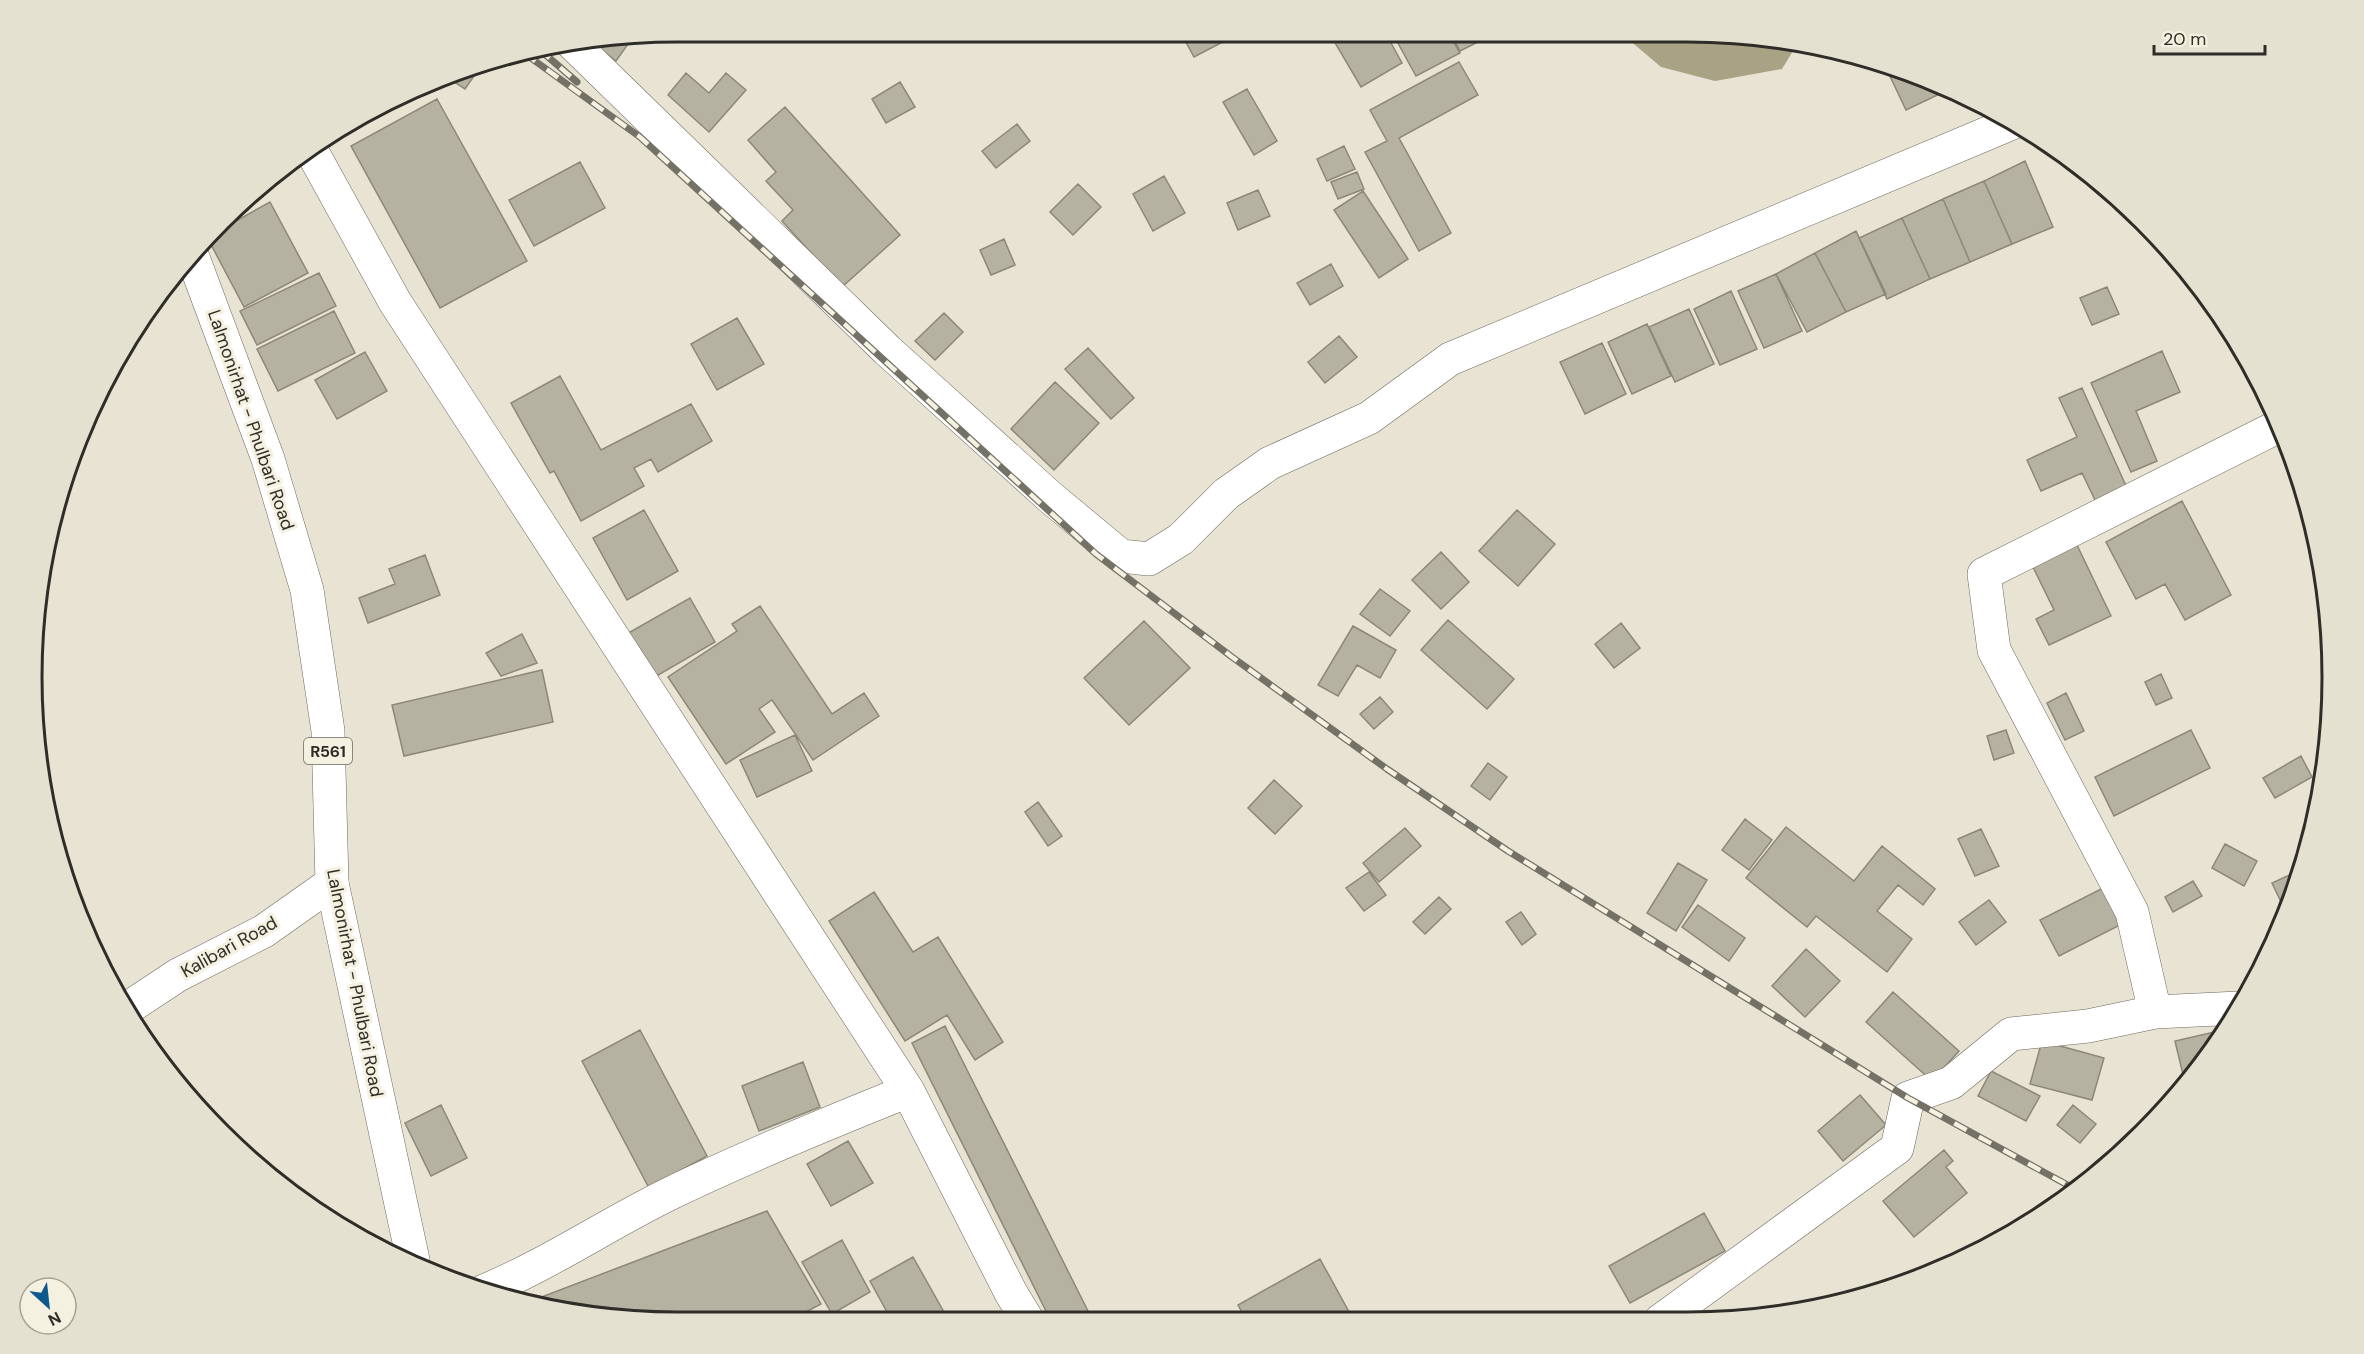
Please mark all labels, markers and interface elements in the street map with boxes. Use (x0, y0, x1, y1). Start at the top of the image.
scale bar (2154, 18, 2265, 56)
text: 20 m (2163, 27, 2206, 51)
street label: Lalmonirhat - Phulbari Road (202, 307, 300, 533)
road number: R561 (304, 738, 352, 764)
street label: Lalmonirhat - Phulbari Road (321, 867, 389, 1099)
street label: Kalibari Road (176, 911, 282, 983)
north arrow (18, 1276, 78, 1336)
text: N (45, 1307, 65, 1331)

